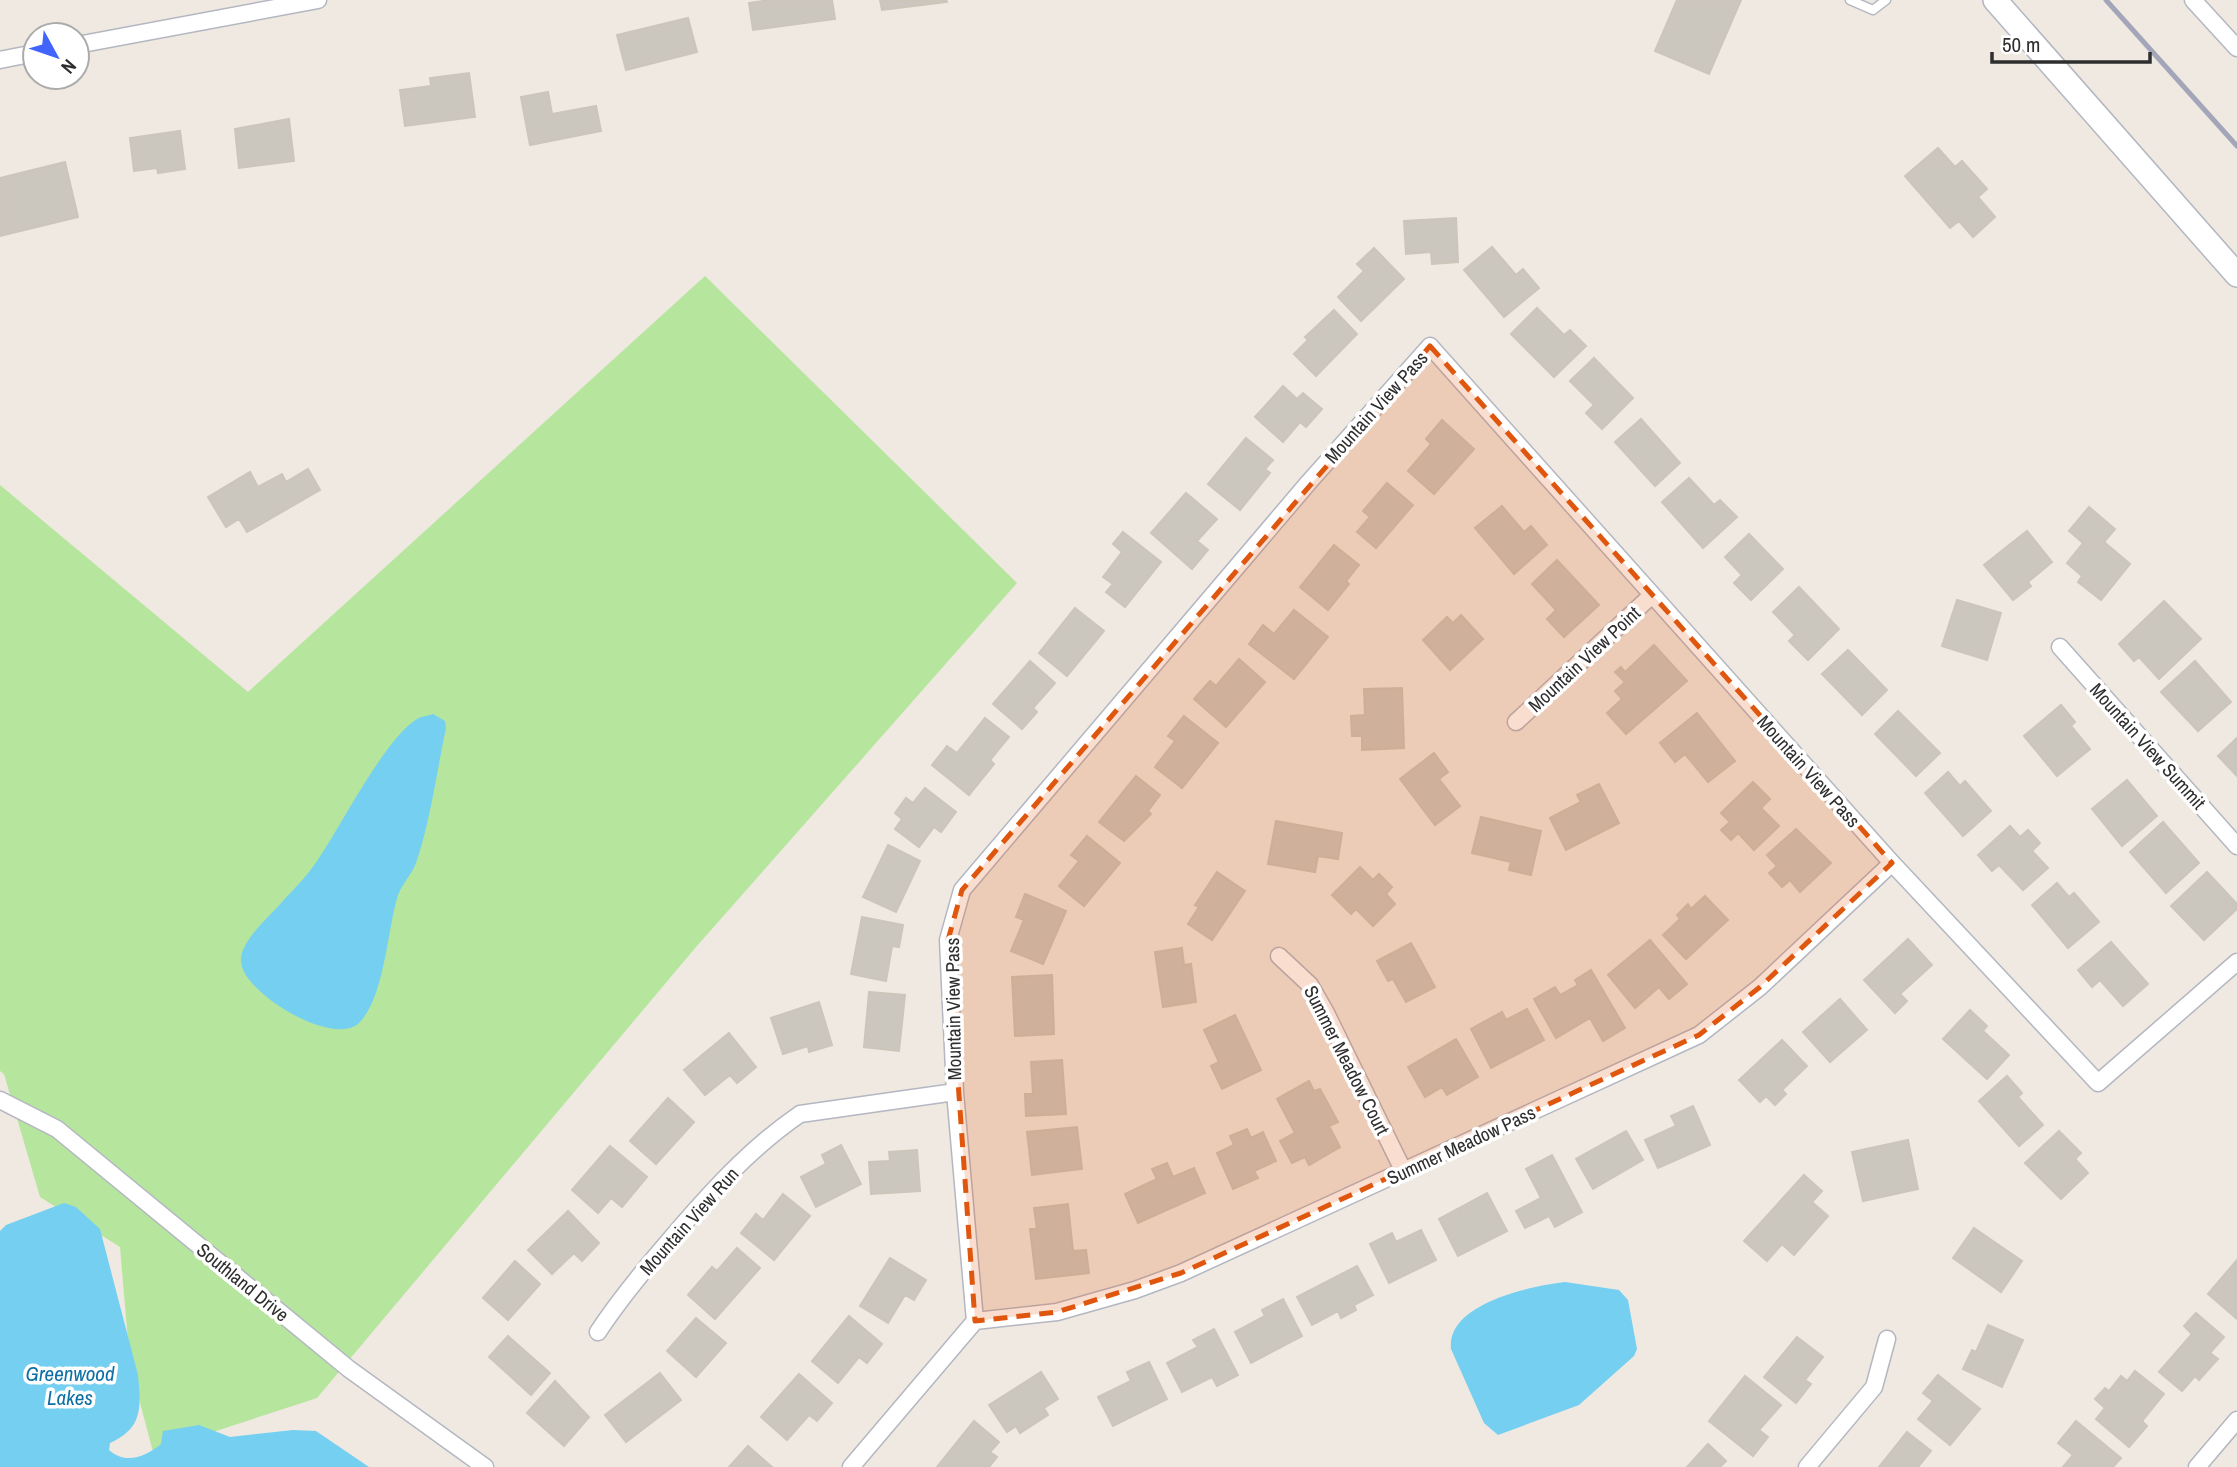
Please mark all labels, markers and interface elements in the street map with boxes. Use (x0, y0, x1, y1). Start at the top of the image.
north arrow (21, 21, 91, 91)
scale bar (1992, 21, 2150, 65)
text: 50 m (2002, 30, 2040, 59)
text: N (55, 54, 83, 80)
street label: Mountain View Pass (1319, 345, 1434, 469)
street label: Mountain View Point (1522, 600, 1646, 718)
street label: Mountain View Summit (2084, 677, 2212, 815)
street label: Mountain View Pass (1752, 709, 1867, 833)
street label: Mountain View Pass (939, 937, 967, 1081)
street label: Summer Meadow Court (1298, 981, 1396, 1140)
street label: Summer Meadow Pass (1383, 1099, 1540, 1191)
street label: Mountain View Run (634, 1162, 744, 1280)
street label: Southland Drive (191, 1237, 295, 1327)
water label: Greenwood Lakes (25, 1359, 115, 1412)

